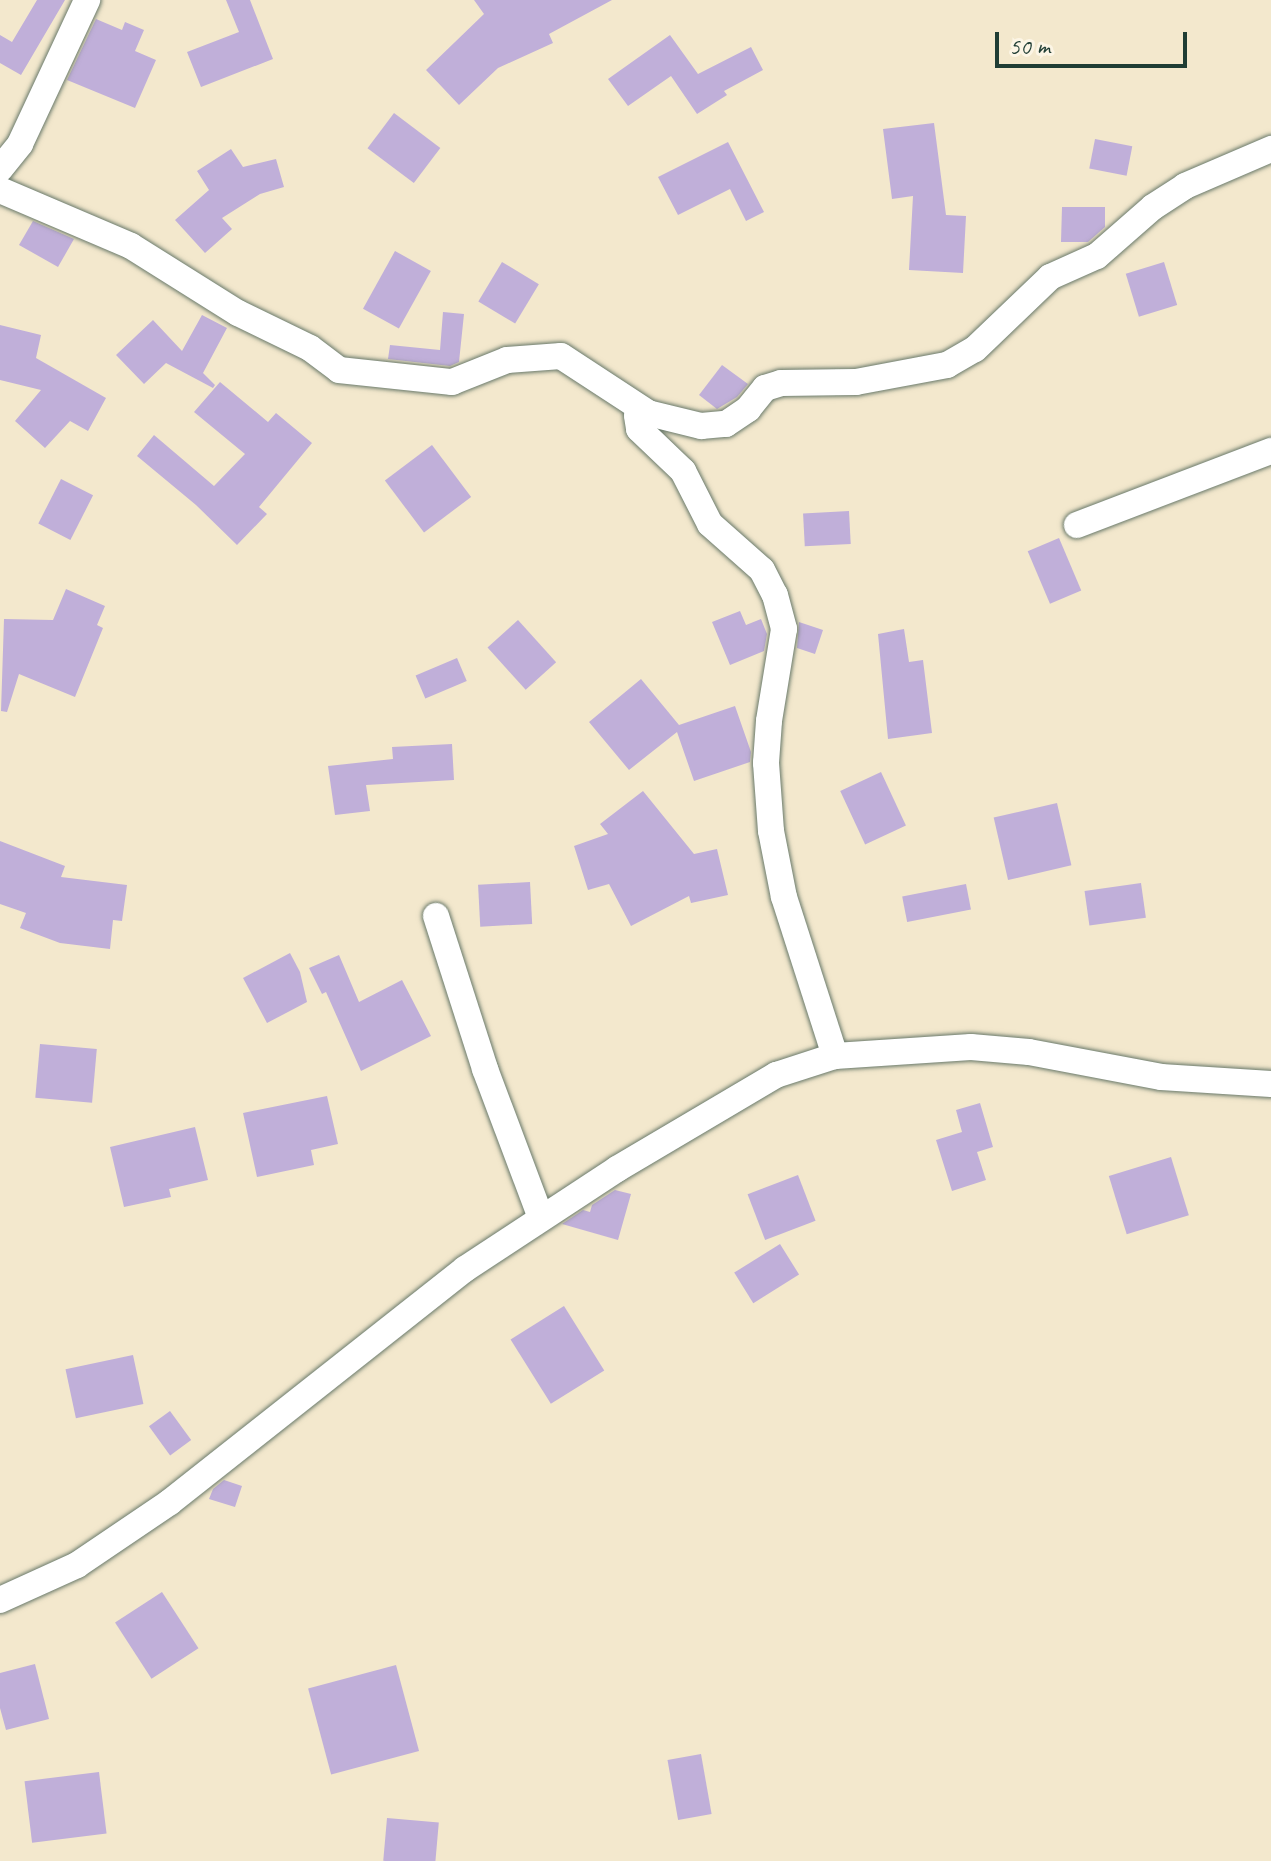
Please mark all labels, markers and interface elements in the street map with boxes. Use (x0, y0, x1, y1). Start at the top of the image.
scale bar (999, 16, 1191, 66)
text: 50 m (1009, 31, 1050, 61)

